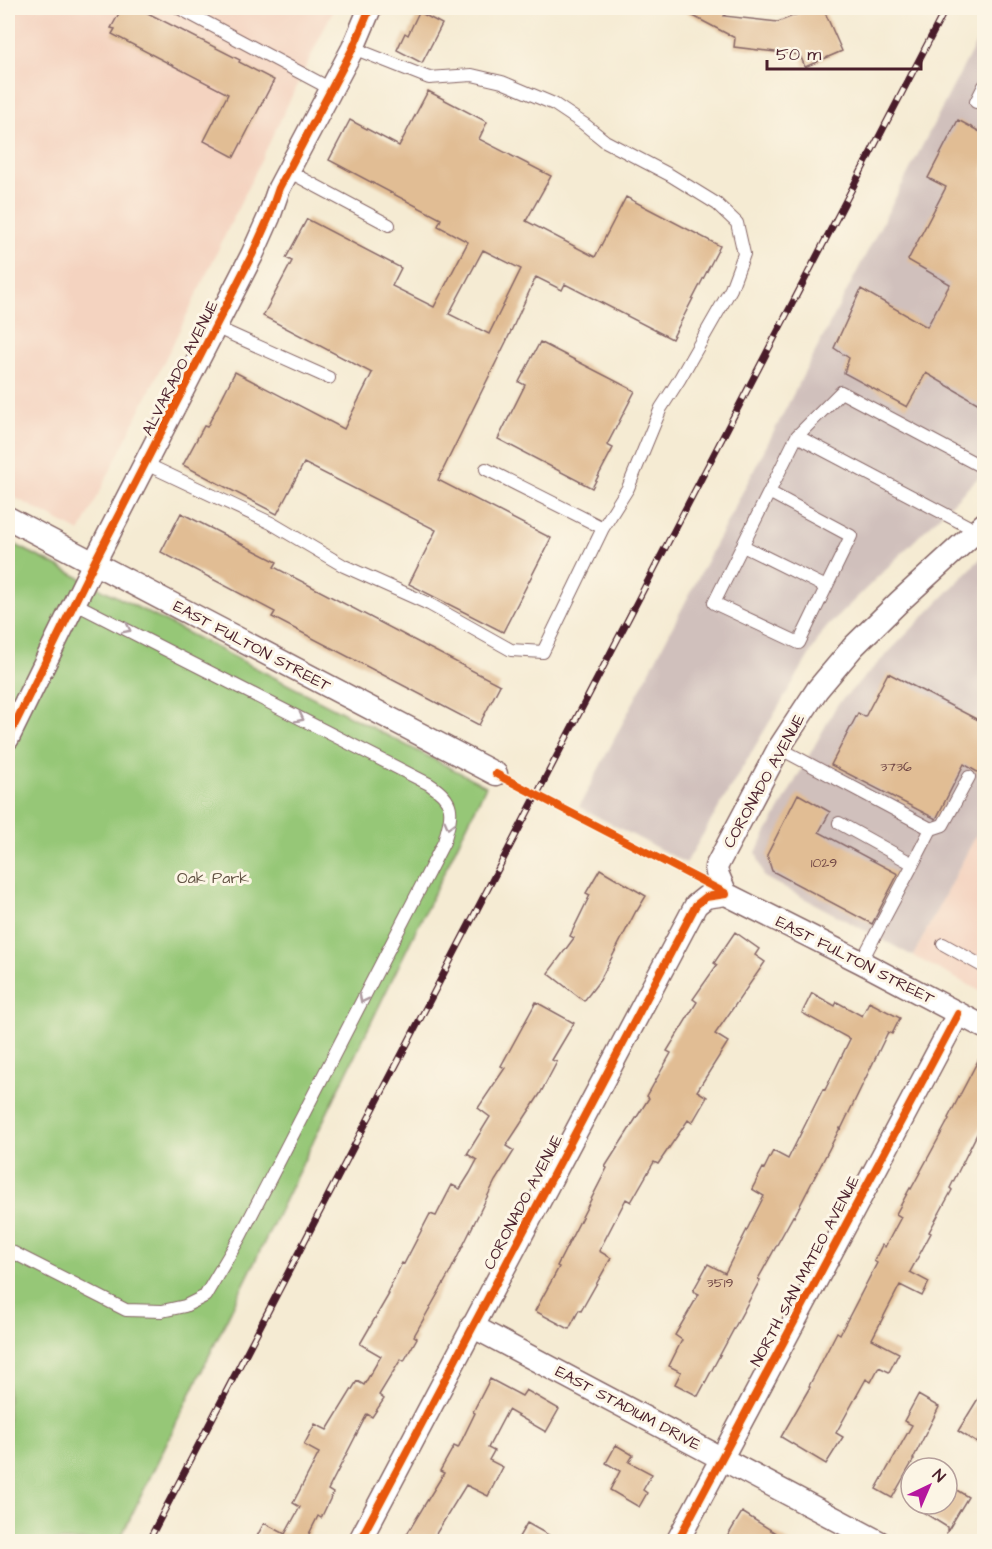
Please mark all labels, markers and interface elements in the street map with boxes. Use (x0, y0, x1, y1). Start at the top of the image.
scale bar (767, 33, 922, 71)
text: 50 m (776, 42, 821, 67)
street label: ALVARADO AVENUE (136, 296, 224, 439)
street label: EAST FULTON STREET (169, 595, 335, 697)
one-way arrow (120, 622, 131, 634)
street label: CORONADO AVENUE (718, 710, 810, 852)
one-way arrow (294, 711, 305, 722)
house number: 3736 (880, 757, 912, 777)
one-way arrow (443, 819, 456, 829)
house number: 1029 (811, 853, 837, 873)
park label: Oak Park (177, 867, 249, 889)
street label: EAST FULTON STREET (772, 910, 938, 1010)
one-way arrow (359, 993, 370, 1004)
street label: CORONADO AVENUE (478, 1130, 568, 1273)
street label: NORTH SAN MATEO AVENUE (745, 1171, 865, 1370)
house number: 3519 (707, 1273, 733, 1293)
street label: EAST STADIUM DRIVE (551, 1360, 705, 1456)
north arrow (899, 1456, 959, 1516)
text: N (927, 1465, 950, 1487)

